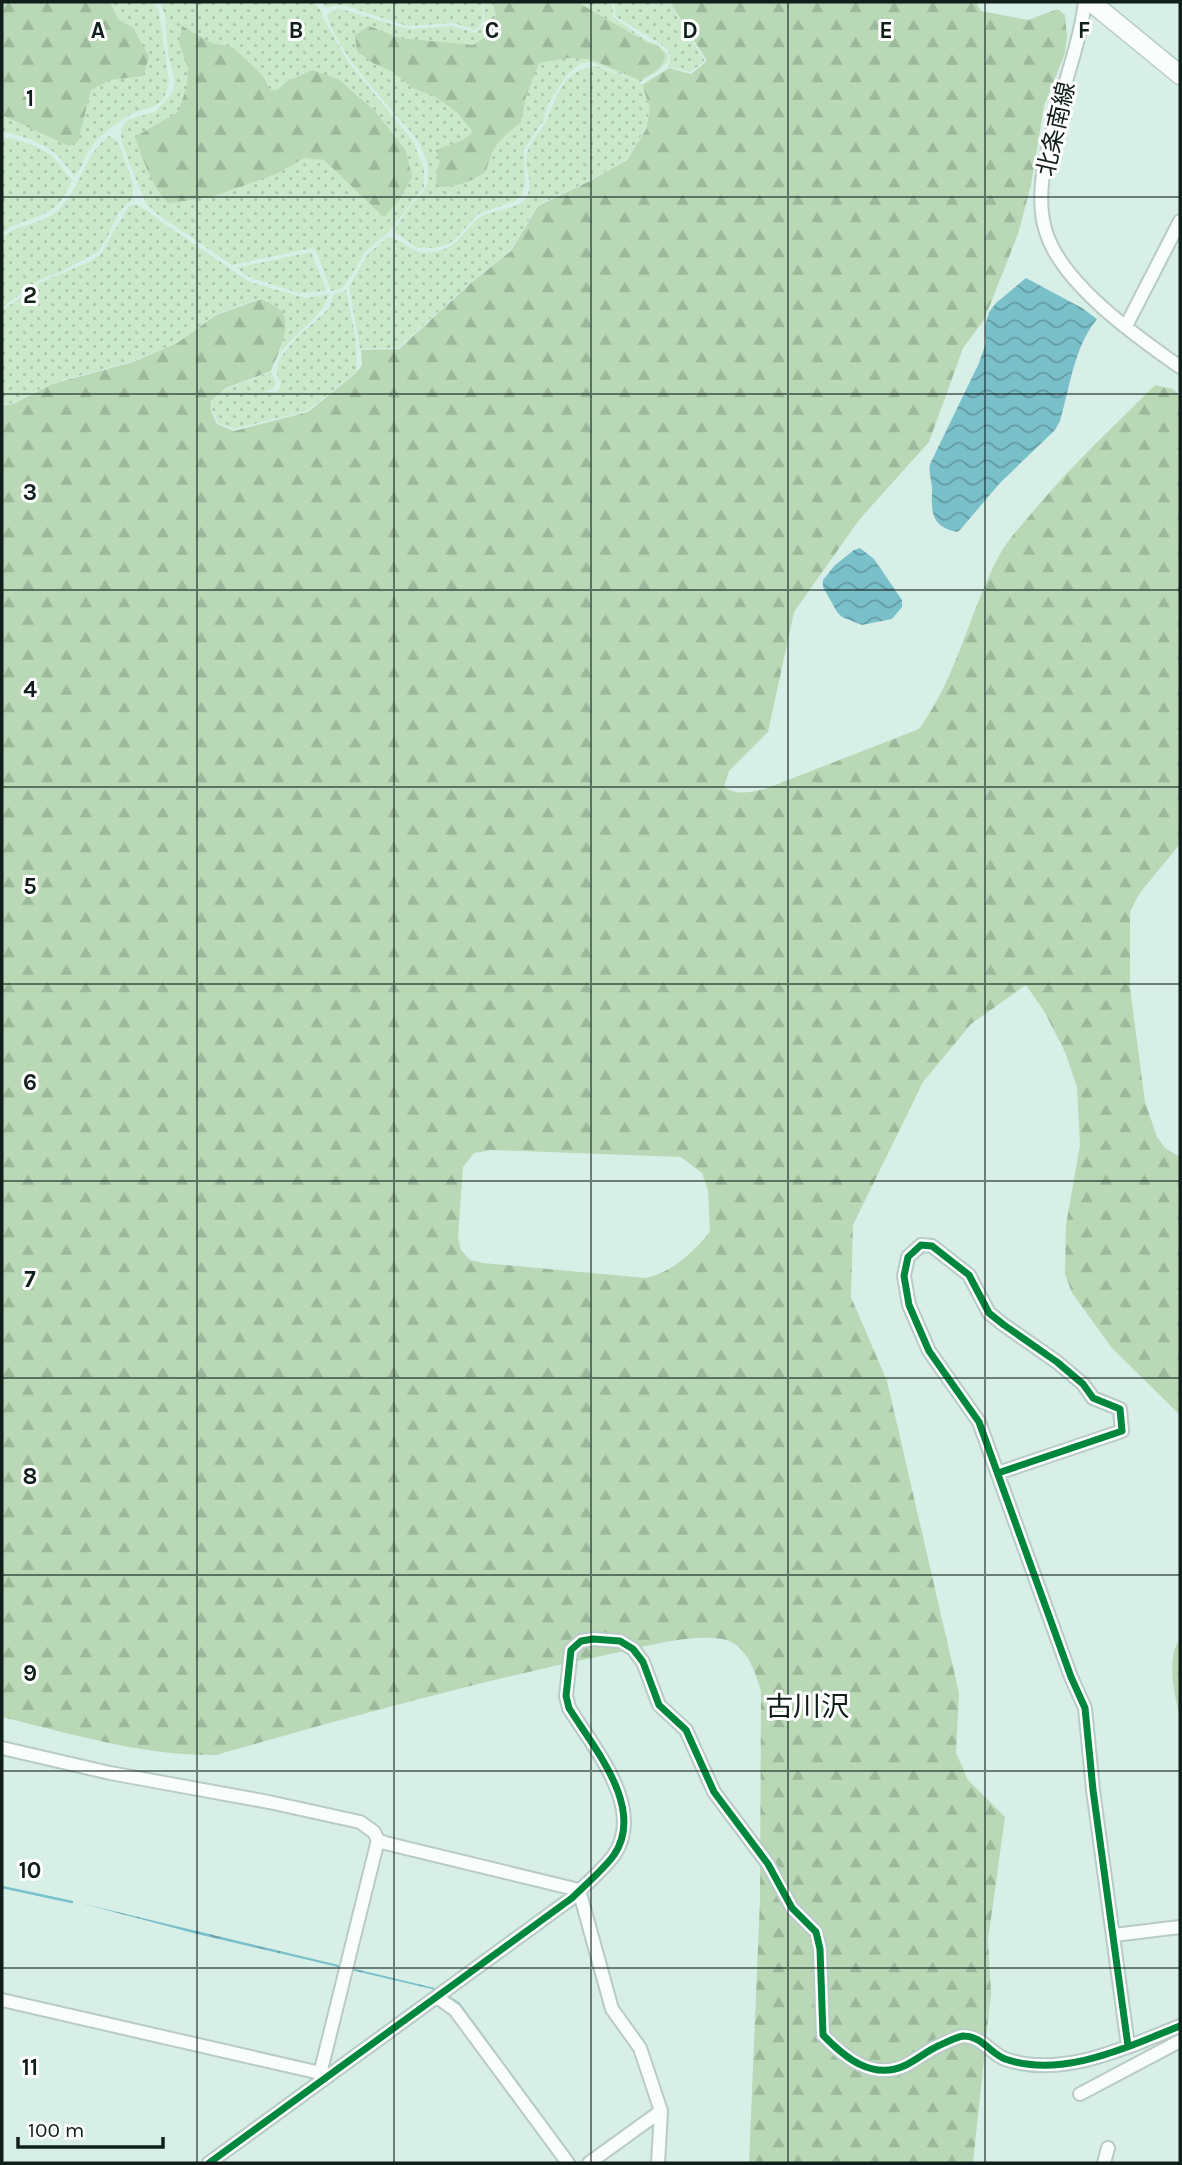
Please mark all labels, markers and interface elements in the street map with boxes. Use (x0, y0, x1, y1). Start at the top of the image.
text: A (91, 17, 105, 44)
text: B (289, 17, 303, 44)
text: C (485, 17, 499, 44)
text: D (682, 17, 698, 44)
text: E (879, 17, 893, 44)
text: F (1078, 17, 1090, 44)
street label: 北条南線 (1032, 79, 1080, 179)
text: 1 (26, 85, 34, 112)
text: 2 (23, 282, 37, 309)
text: 3 (23, 479, 37, 506)
text: 4 (23, 676, 37, 703)
text: 5 (23, 873, 37, 900)
text: 6 (23, 1069, 37, 1096)
text: 7 (24, 1266, 36, 1293)
text: 8 (23, 1463, 37, 1490)
text: 9 (23, 1660, 37, 1687)
district label: 古川沢 (765, 1690, 849, 1723)
text: 10 (19, 1857, 41, 1884)
text: 11 (22, 2054, 38, 2081)
scale bar (18, 2106, 163, 2150)
text: 100 m (28, 2118, 85, 2142)

